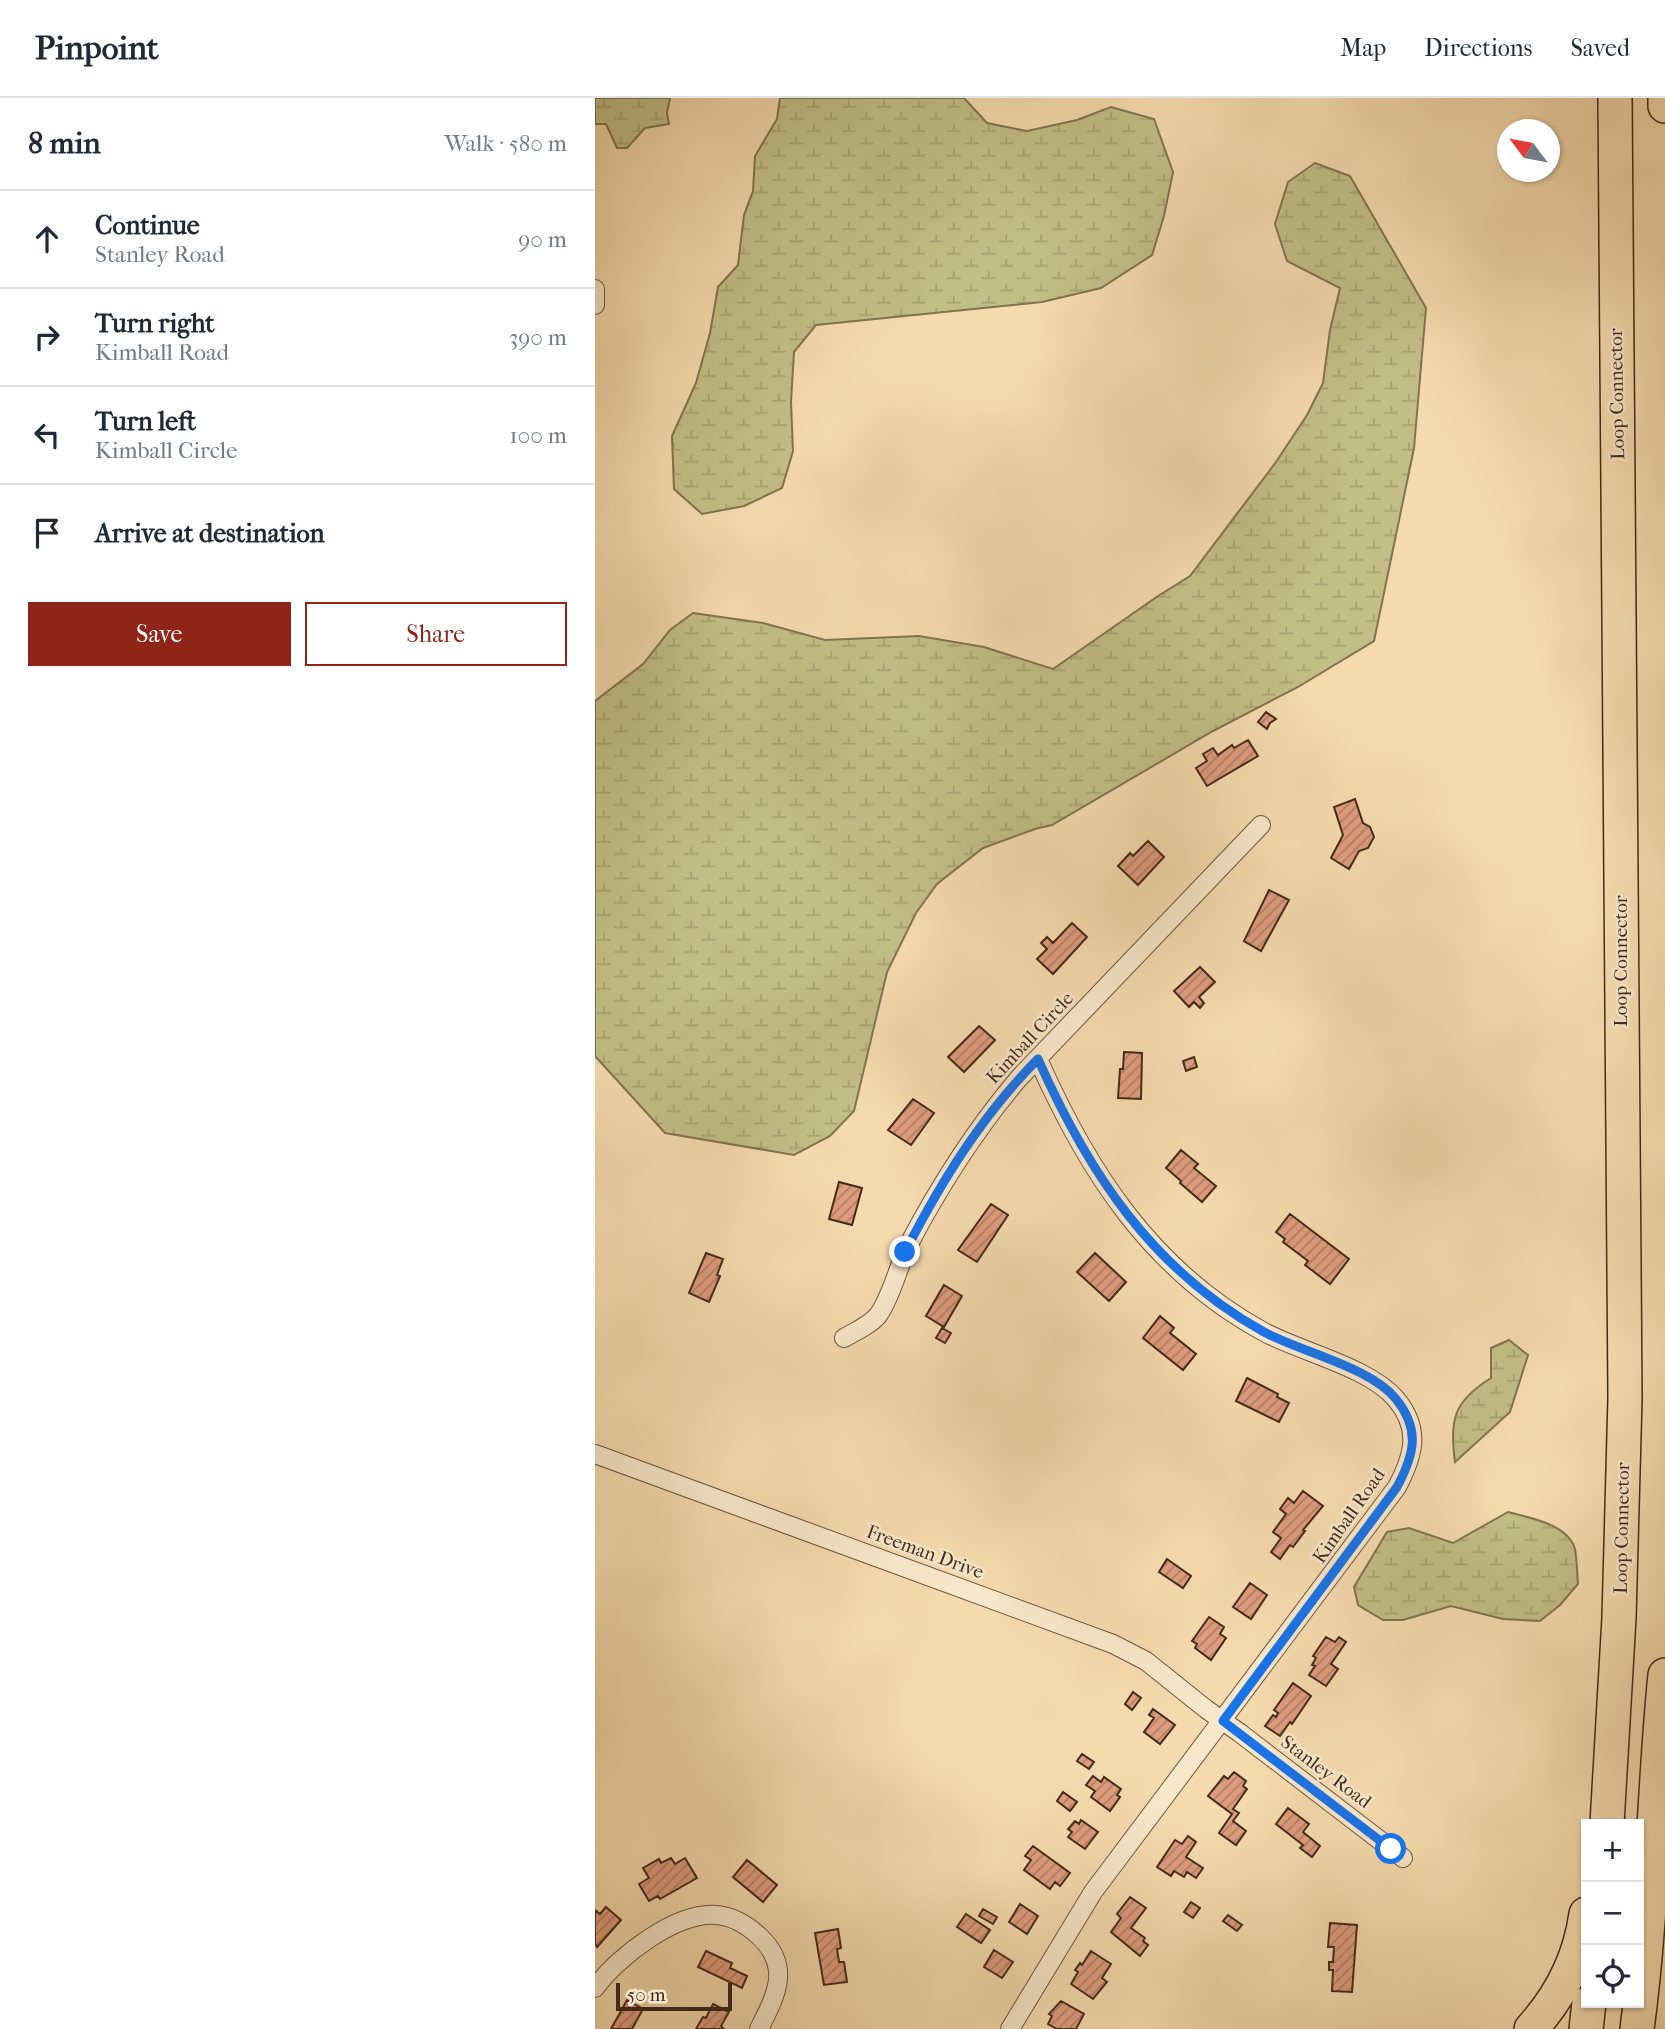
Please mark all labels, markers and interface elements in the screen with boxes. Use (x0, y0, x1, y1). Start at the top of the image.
text: Pinpoint (35, 29, 159, 68)
text: Map (1340, 34, 1386, 62)
text: Directions (1424, 34, 1532, 62)
text: Saved (1570, 34, 1630, 62)
north arrow (1497, 119, 1560, 182)
text: 8 min (28, 126, 101, 161)
text: Walk · 580 m (444, 130, 567, 157)
text: Continue (95, 210, 200, 241)
icon: ahead (28, 220, 66, 258)
text: 90 m (518, 226, 567, 253)
text: Stanley Road (95, 241, 225, 268)
text: Turn right (95, 308, 215, 339)
icon: right (28, 318, 66, 356)
text: 390 m (509, 324, 567, 351)
street label: Loop Connector (1605, 327, 1629, 460)
text: Kimball Road (95, 339, 229, 366)
text: Turn left (95, 406, 196, 437)
icon: left (28, 416, 66, 454)
text: 100 m (509, 422, 567, 449)
text: Kimball Circle (95, 437, 237, 464)
icon: arrive (28, 514, 66, 552)
text: Arrive at destination (95, 518, 325, 549)
button: Save (28, 602, 291, 666)
button: Share (305, 602, 567, 666)
street label: Loop Connector (1610, 894, 1632, 1027)
street label: Kimball Circle (982, 987, 1078, 1089)
route end (889, 1236, 920, 1267)
street label: Loop Connector (1610, 1461, 1634, 1594)
street label: Kimball Road (1308, 1464, 1390, 1568)
street label: Freeman Drive (863, 1521, 987, 1583)
street label: Stanley Road (1277, 1731, 1376, 1813)
map controls (1581, 1819, 1644, 2008)
button: + (1581, 1819, 1644, 1882)
route start (1375, 1833, 1406, 1864)
button: − (1581, 1882, 1644, 1945)
button: locate (1581, 1945, 1644, 2008)
scale bar (616, 1980, 731, 2012)
text: 50 m (627, 1984, 666, 2006)

